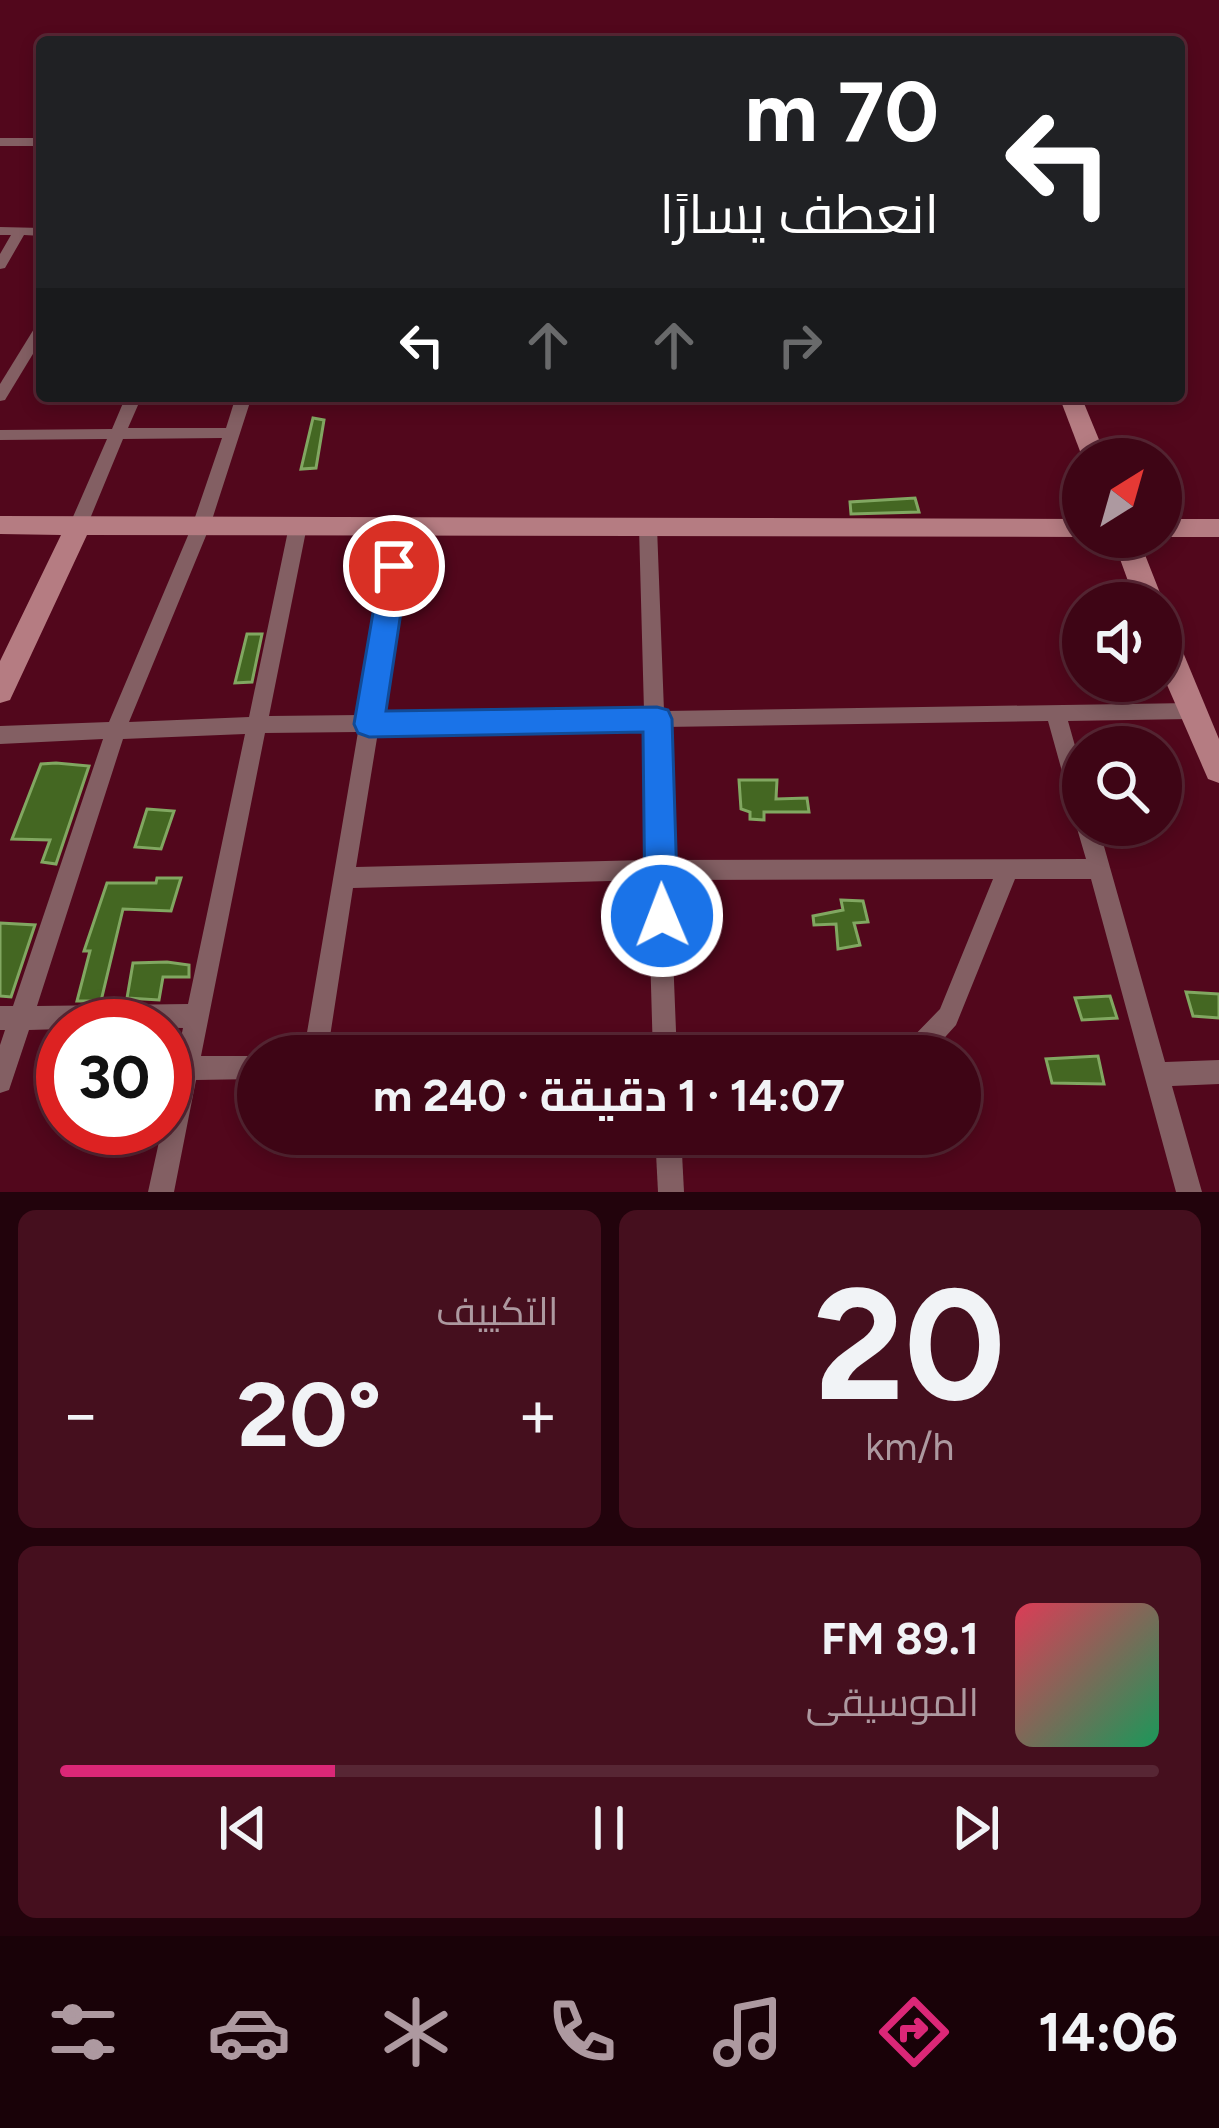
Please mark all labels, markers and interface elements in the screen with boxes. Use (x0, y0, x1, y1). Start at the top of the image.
text: 70 m (745, 61, 939, 162)
icon: left (981, 84, 1137, 240)
text: انعطف يسارًا (659, 182, 939, 247)
icon: left (389, 312, 455, 378)
icon: ahead (515, 312, 581, 378)
icon: ahead (641, 312, 707, 378)
icon: right (767, 312, 833, 378)
north arrow (1062, 438, 1182, 558)
map controls (1062, 438, 1182, 846)
pin (343, 515, 445, 617)
icon: arrive (361, 533, 427, 599)
button: sound (1062, 582, 1182, 702)
button: search (1062, 726, 1182, 846)
position arrow (599, 853, 725, 979)
speed limit sign: 30 (36, 999, 192, 1155)
text: 14:07 · 1 دقيقة · 240 m (373, 1068, 845, 1122)
text: 20 (814, 1251, 1005, 1438)
text: التكييف (436, 1288, 559, 1335)
text: 20° (237, 1360, 381, 1469)
text: − (60, 1374, 101, 1454)
text: + (517, 1374, 558, 1454)
text: km/h (865, 1423, 954, 1470)
text: 89.1 FM (821, 1611, 979, 1665)
text: الموسيقى (806, 1679, 979, 1726)
icon: previous (210, 1795, 276, 1861)
icon: pause (576, 1795, 642, 1861)
icon: next (943, 1795, 1009, 1861)
icon: filters (41, 1990, 125, 2074)
icon: car (207, 1990, 291, 2074)
icon: climate (374, 1990, 458, 2074)
icon: phone (540, 1990, 624, 2074)
icon: music (706, 1990, 790, 2074)
icon: directions (872, 1990, 956, 2074)
text: 14:06 (1038, 2000, 1178, 2065)

